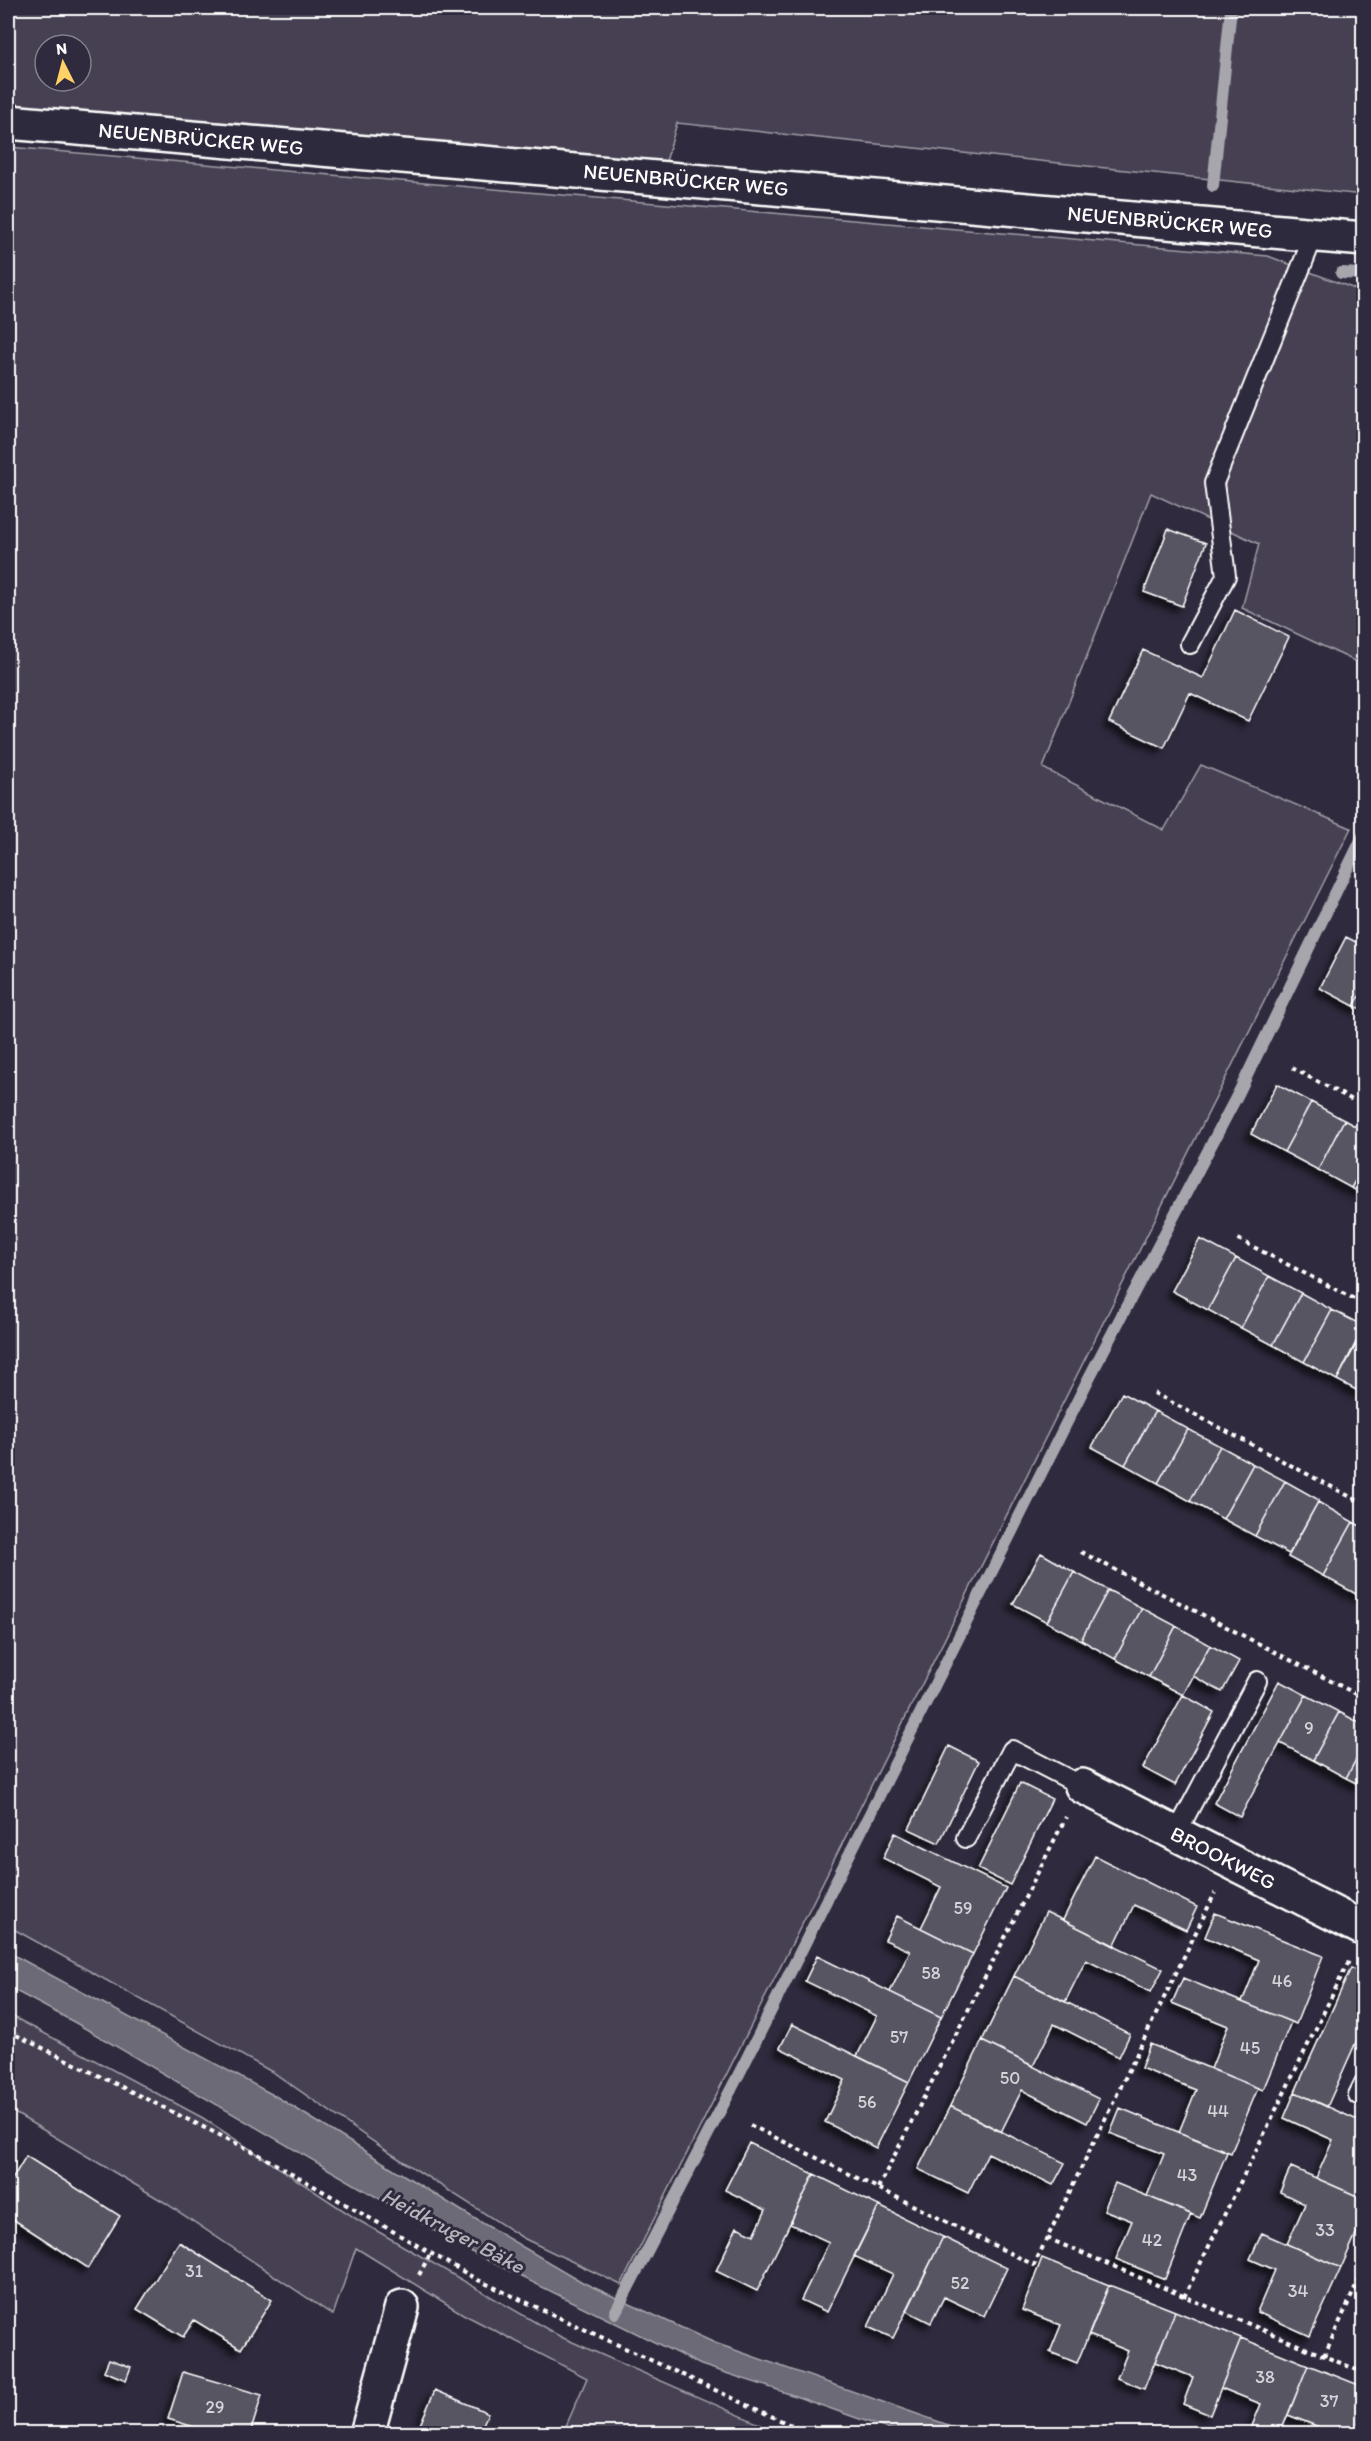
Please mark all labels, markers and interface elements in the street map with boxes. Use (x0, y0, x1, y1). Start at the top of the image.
north arrow (33, 33, 93, 93)
text: N (55, 39, 68, 59)
street label: NEUENBRÜCKER WEG (97, 117, 305, 160)
street label: NEUENBRÜCKER WEG (582, 158, 790, 201)
street label: NEUENBRÜCKER WEG (1066, 200, 1274, 243)
house number: 9 (1304, 1717, 1314, 1739)
street label: BROOKWEG (1167, 1820, 1280, 1895)
house number: 59 (954, 1897, 972, 1919)
house number: 58 (921, 1962, 941, 1984)
house number: 46 (1272, 1970, 1292, 1992)
house number: 57 (890, 2026, 908, 2048)
house number: 45 (1240, 2037, 1260, 2059)
house number: 50 (1000, 2067, 1020, 2089)
house number: 56 (858, 2091, 876, 2113)
house number: 44 (1207, 2100, 1229, 2122)
house number: 43 (1177, 2164, 1197, 2186)
water label: Heidkruger Bäke (377, 2181, 530, 2280)
house number: 33 (1315, 2219, 1335, 2241)
house number: 42 (1142, 2229, 1163, 2251)
house number: 31 (185, 2260, 203, 2282)
house number: 52 (951, 2272, 970, 2294)
house number: 34 (1288, 2280, 1308, 2302)
house number: 38 (1255, 2366, 1275, 2388)
house number: 37 (1320, 2390, 1338, 2412)
house number: 29 (206, 2396, 224, 2418)

